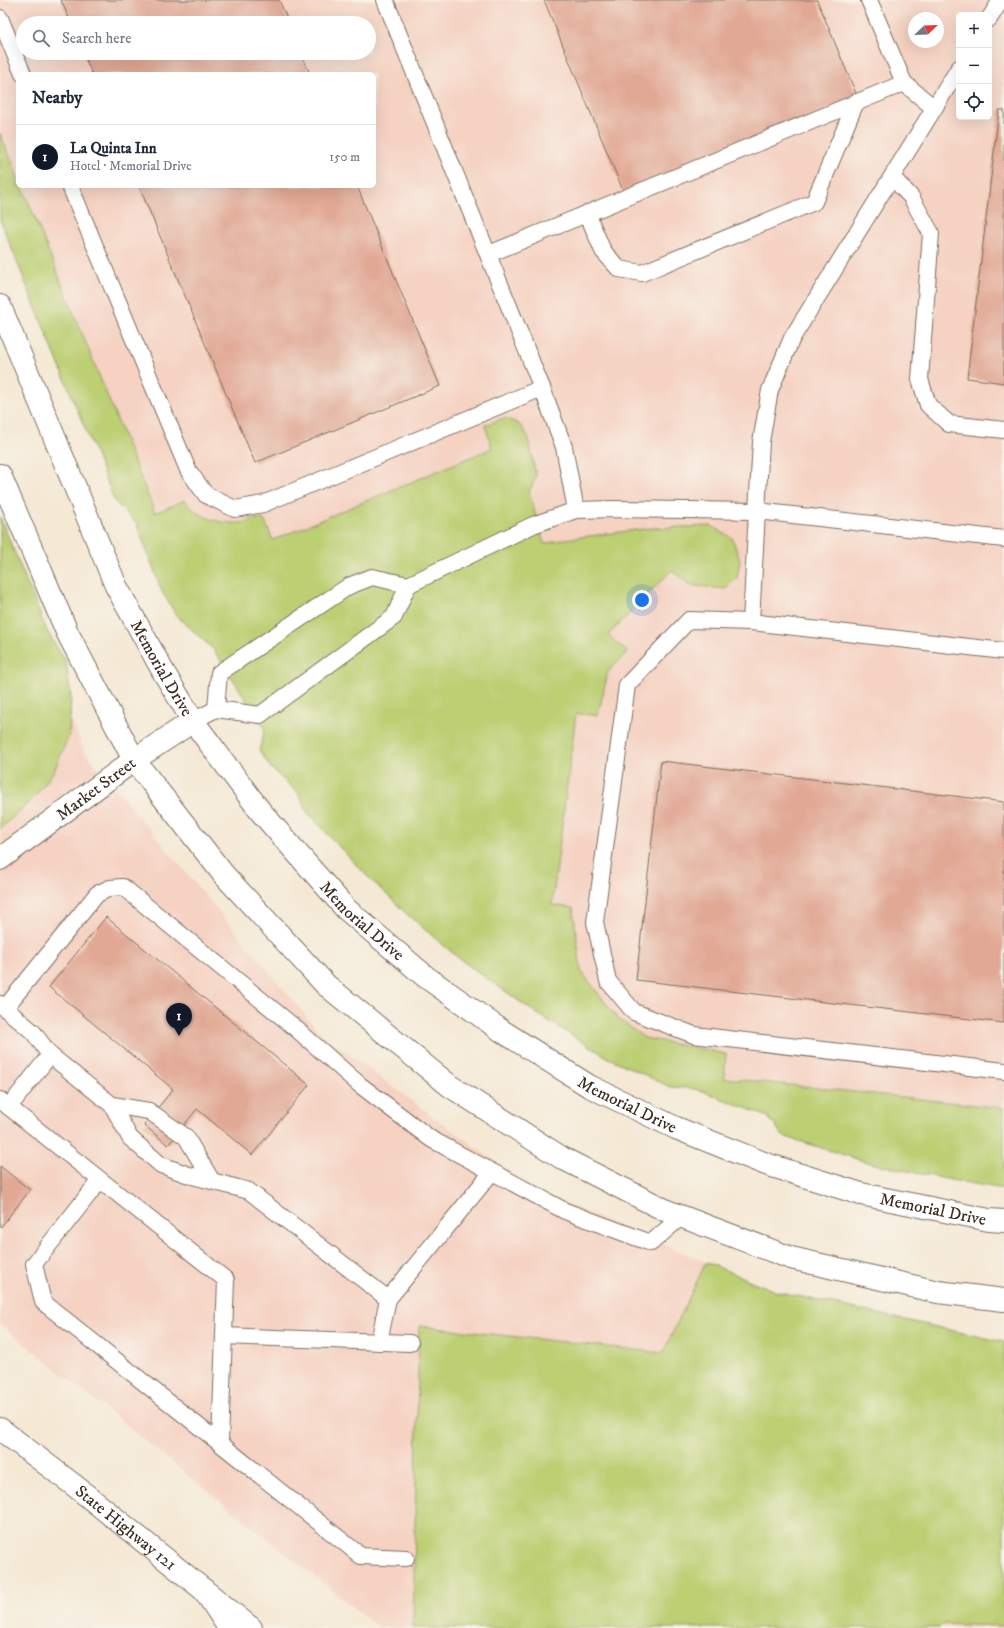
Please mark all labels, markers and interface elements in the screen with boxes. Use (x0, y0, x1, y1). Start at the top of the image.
north arrow (908, 12, 944, 48)
map controls (956, 12, 992, 120)
button: + (956, 12, 992, 48)
search box (16, 16, 376, 60)
icon: search (30, 27, 52, 49)
text: Search here (62, 29, 131, 48)
button: − (956, 48, 992, 84)
button: locate (956, 84, 992, 120)
text: Nearby (32, 87, 82, 109)
text: La Quinta Inn (70, 139, 157, 158)
text: 1 (43, 149, 47, 165)
text: 150 m (329, 149, 360, 165)
text: Hotel · Memorial Drive (70, 158, 192, 174)
your location (632, 590, 652, 610)
street label: Memorial Drive (125, 616, 198, 721)
street label: Market Street (52, 752, 141, 826)
street label: Memorial Drive (315, 877, 409, 966)
pin: 1 (166, 1003, 192, 1036)
street label: Memorial Drive (573, 1072, 680, 1139)
street label: Memorial Drive (878, 1188, 988, 1231)
street label: State Highway 121 (70, 1481, 181, 1576)

